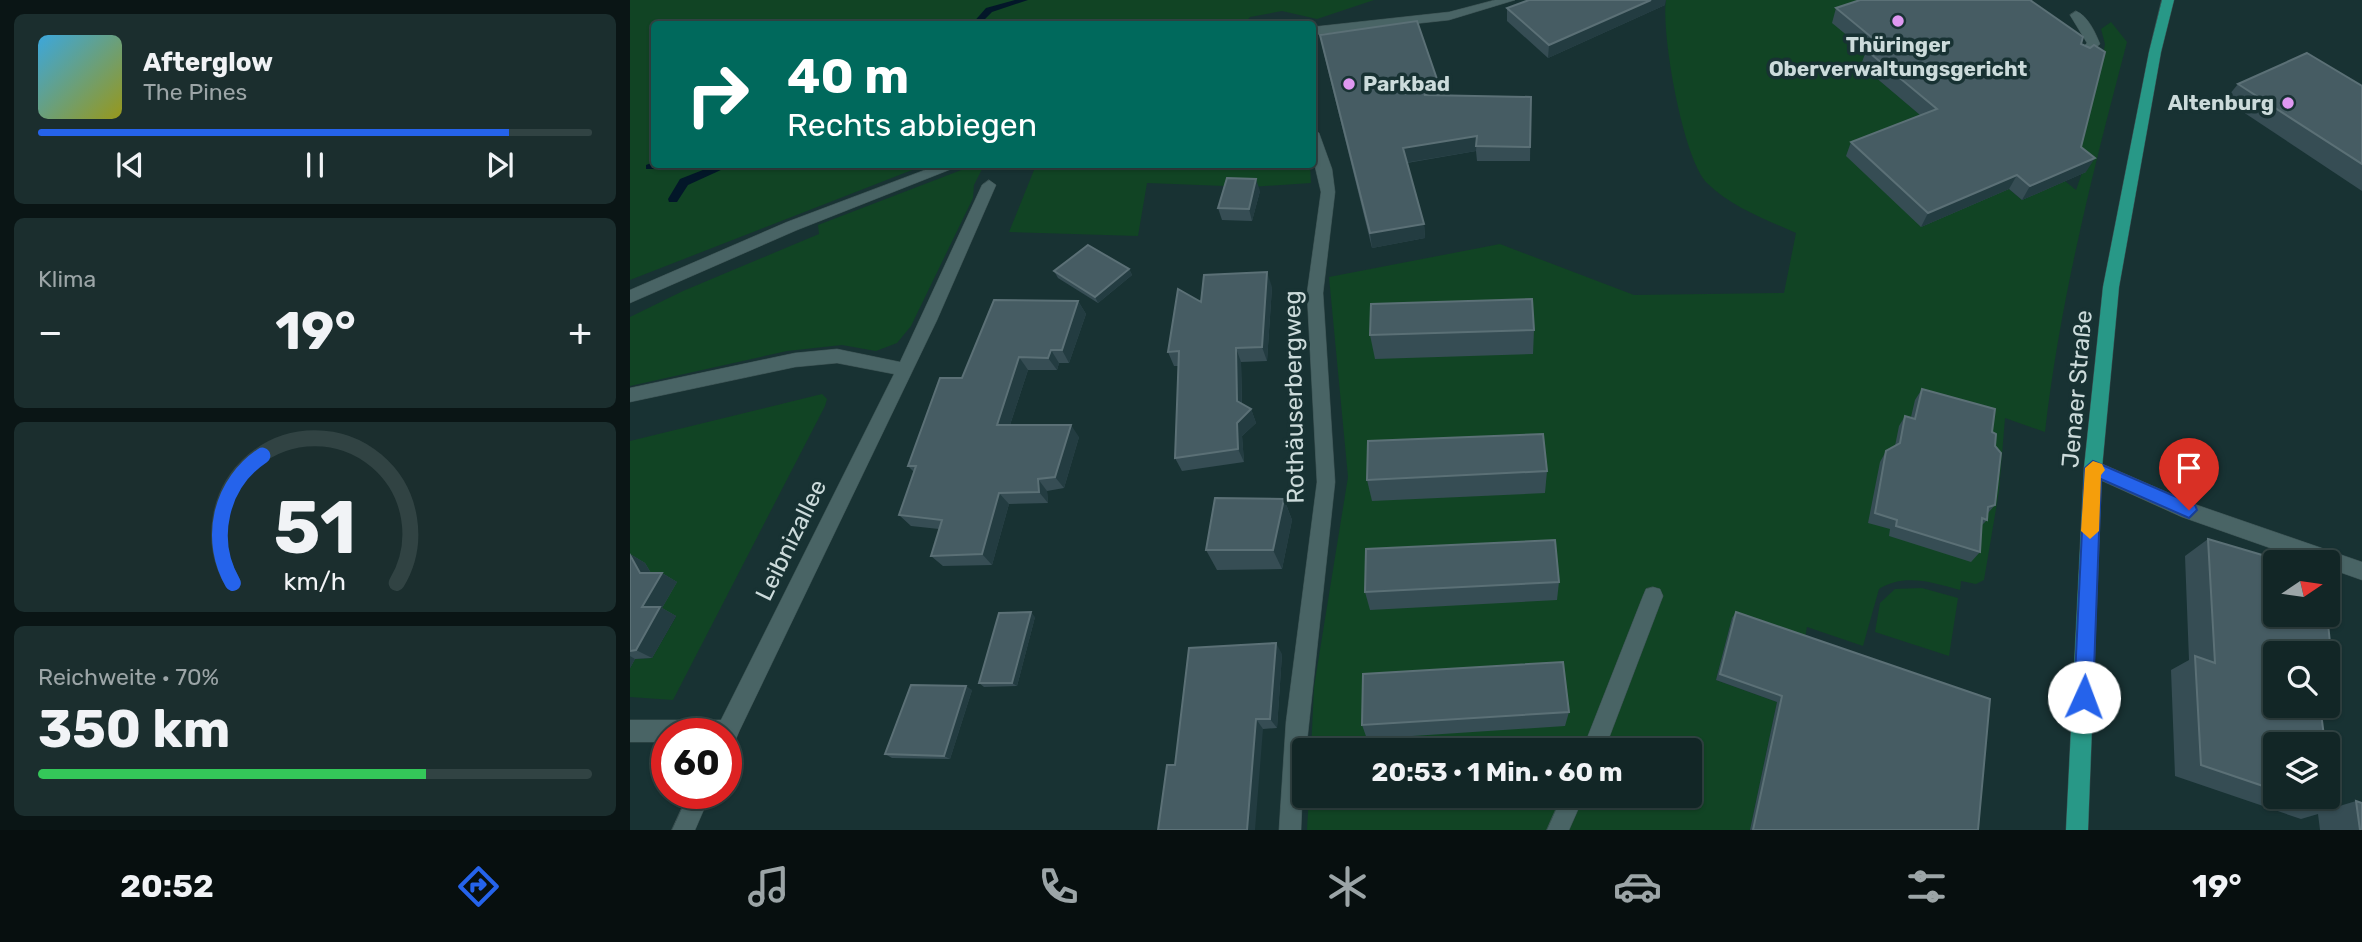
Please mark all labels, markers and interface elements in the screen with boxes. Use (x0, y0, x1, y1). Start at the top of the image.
marker: Thüringer Oberverwaltungsgericht (1890, 13, 1906, 29)
place label: Thüringer Oberverwaltungsgericht (1769, 32, 2028, 81)
text: Afterglow (143, 47, 273, 78)
text: 40 m (787, 47, 909, 105)
icon: right (672, 49, 763, 140)
place label: Parkbad (1363, 71, 1450, 96)
marker: Parkbad (1341, 76, 1357, 92)
text: The Pines (143, 78, 247, 106)
place label: Altenburg (2168, 90, 2274, 115)
marker: Altenburg (2280, 95, 2296, 111)
text: Rechts abbiegen (787, 106, 1037, 144)
icon: previous (111, 146, 149, 184)
icon: pause (296, 146, 334, 184)
icon: next (481, 146, 519, 184)
text: Klima (38, 265, 96, 293)
street label: Rothäuserbergweg (1278, 290, 1310, 504)
text: 19° (275, 300, 356, 362)
text: − (38, 309, 63, 355)
text: + (568, 309, 592, 355)
street label: Jenaer Straße (2056, 309, 2098, 469)
pin (2159, 438, 2219, 510)
icon: arrive (2170, 449, 2208, 487)
street label: Leibnizallee (750, 475, 832, 605)
text: 51 (274, 485, 356, 571)
north arrow (2263, 550, 2340, 626)
map controls (2263, 550, 2340, 809)
text: km/h (284, 567, 346, 596)
button: search (2263, 641, 2340, 718)
position arrow (2047, 660, 2121, 734)
text: Reichweite · 70% (38, 663, 219, 691)
text: 350 km (38, 698, 230, 760)
speed limit sign: 60 (651, 718, 742, 809)
button: layers (2263, 732, 2340, 809)
text: 20:53 · 1 Min. · 60 m (1372, 757, 1622, 788)
icon: directions (454, 862, 503, 911)
icon: music (744, 862, 793, 911)
icon: phone (1034, 862, 1083, 911)
icon: climate (1323, 862, 1372, 911)
icon: car (1613, 862, 1662, 911)
icon: filters (1902, 862, 1951, 911)
text: 20:52 (120, 867, 214, 905)
text: 19° (2192, 867, 2242, 905)

